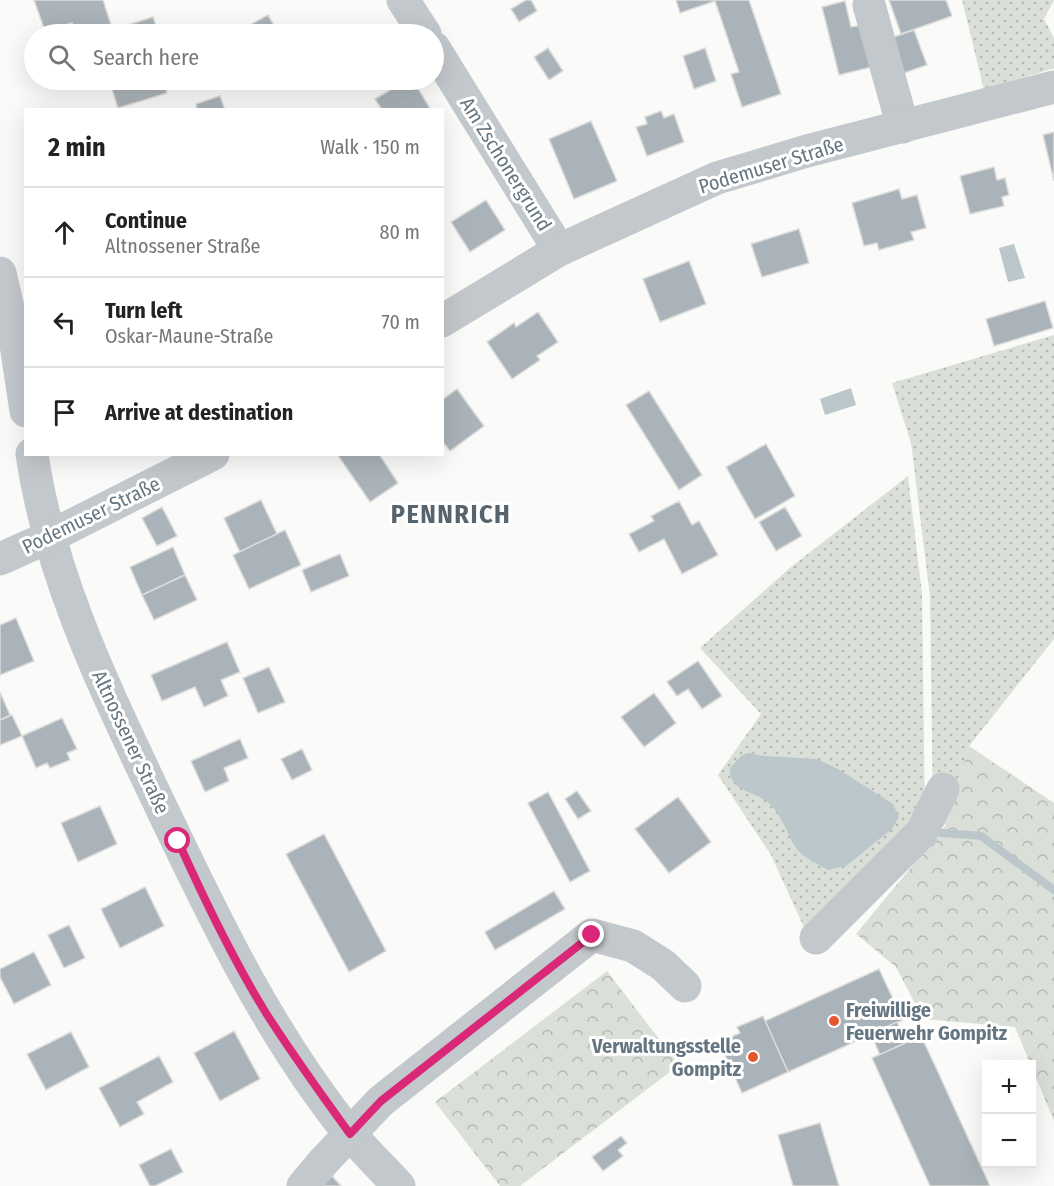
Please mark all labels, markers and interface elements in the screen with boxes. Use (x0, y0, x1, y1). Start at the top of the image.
search box (24, 24, 444, 90)
icon: search (45, 41, 78, 74)
text: Search here (93, 44, 199, 71)
street label: Am Zschonergrund (455, 93, 557, 235)
text: 2 min (48, 132, 106, 163)
street label: Podemuser Straße (696, 132, 846, 198)
text: Walk · 150 m (320, 135, 420, 159)
text: Continue (105, 207, 187, 234)
icon: ahead (48, 216, 81, 249)
text: 80 m (380, 220, 420, 244)
text: Altnossener Straße (105, 234, 260, 258)
text: Turn left (105, 297, 183, 324)
icon: left (48, 306, 81, 339)
text: 70 m (382, 310, 420, 334)
text: Oskar-Maune-Straße (105, 324, 273, 348)
icon: arrive (48, 396, 81, 429)
text: Arrive at destination (105, 399, 293, 426)
street label: Podemuser Straße (18, 471, 164, 559)
district label: PENNRICH (391, 499, 511, 530)
street label: Altnossener Straße (87, 666, 175, 818)
route start (164, 827, 190, 853)
route end (578, 921, 604, 947)
place label: Freiwillige Feuerwehr Gompitz (846, 998, 1008, 1045)
marker: Freiwillige Feuerwehr Gompitz (827, 1014, 841, 1028)
place label: Verwaltungsstelle Gompitz (591, 1034, 742, 1081)
marker: Verwaltungsstelle Gompitz (746, 1050, 760, 1064)
map controls (982, 1060, 1036, 1168)
button: + (982, 1060, 1036, 1114)
button: − (982, 1114, 1036, 1168)

